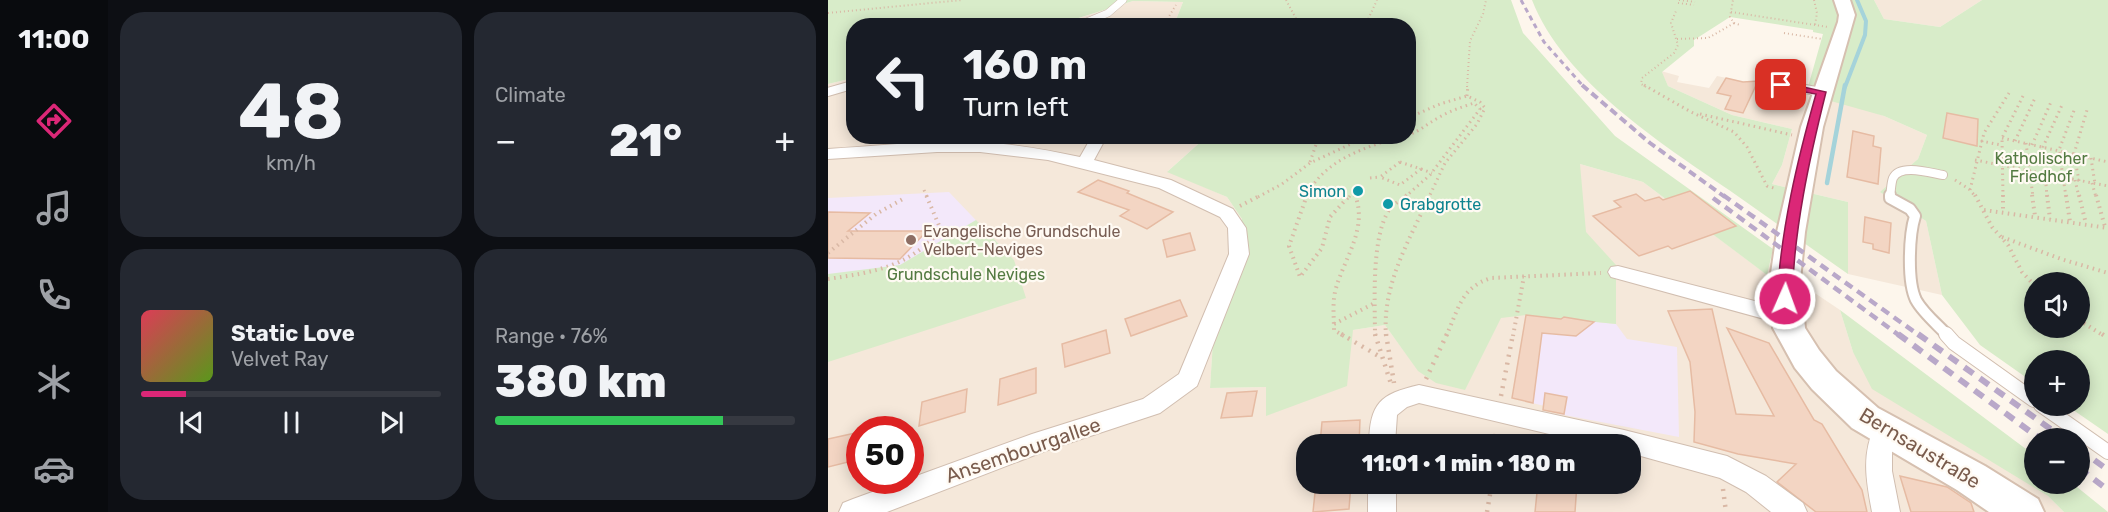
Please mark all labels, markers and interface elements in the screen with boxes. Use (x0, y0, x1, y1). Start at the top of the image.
text: 11:00 (18, 23, 90, 55)
text: 160 m (963, 40, 1087, 90)
icon: left (864, 42, 942, 120)
pin (1755, 59, 1806, 110)
text: 48 (238, 65, 344, 158)
icon: arrive (1764, 68, 1797, 101)
text: Climate (495, 83, 566, 107)
text: Turn left (963, 91, 1068, 123)
icon: directions (33, 100, 75, 142)
text: 21° (609, 114, 682, 167)
text: − (495, 121, 516, 160)
text: + (774, 121, 795, 160)
park label: Katholischer Friedhof (1995, 149, 2087, 186)
text: km/h (266, 151, 316, 175)
place label: Simon (1299, 182, 1346, 201)
marker: Simon (1351, 184, 1365, 198)
icon: music (33, 187, 75, 229)
place label: Grabgrotte (1400, 195, 1481, 214)
marker: Grabgrotte (1381, 197, 1395, 211)
place label: Evangelische Grundschule Velbert-Neviges (923, 222, 1121, 259)
marker: Evangelische Grundschule Velbert-Neviges (904, 233, 918, 247)
park label: Grundschule Neviges (887, 265, 1045, 284)
position arrow (1753, 267, 1817, 331)
map controls (2024, 272, 2090, 494)
button: sound (2024, 272, 2090, 338)
icon: phone (33, 274, 75, 316)
text: Static Love (231, 320, 355, 347)
text: Range · 76% (495, 324, 608, 348)
text: Velvet Ray (231, 347, 329, 371)
button: + (2024, 350, 2090, 416)
text: 380 km (495, 355, 667, 408)
icon: climate (33, 361, 75, 403)
street label: Bernsaustraße (1855, 402, 1985, 494)
icon: previous (175, 406, 208, 439)
icon: pause (275, 406, 308, 439)
icon: next (375, 406, 408, 439)
street label: Ansembourgallee (942, 412, 1104, 488)
speed limit sign: 50 (846, 416, 924, 494)
button: − (2024, 428, 2090, 494)
icon: car (33, 448, 75, 490)
text: 11:01 · 1 min · 180 m (1362, 450, 1575, 477)

